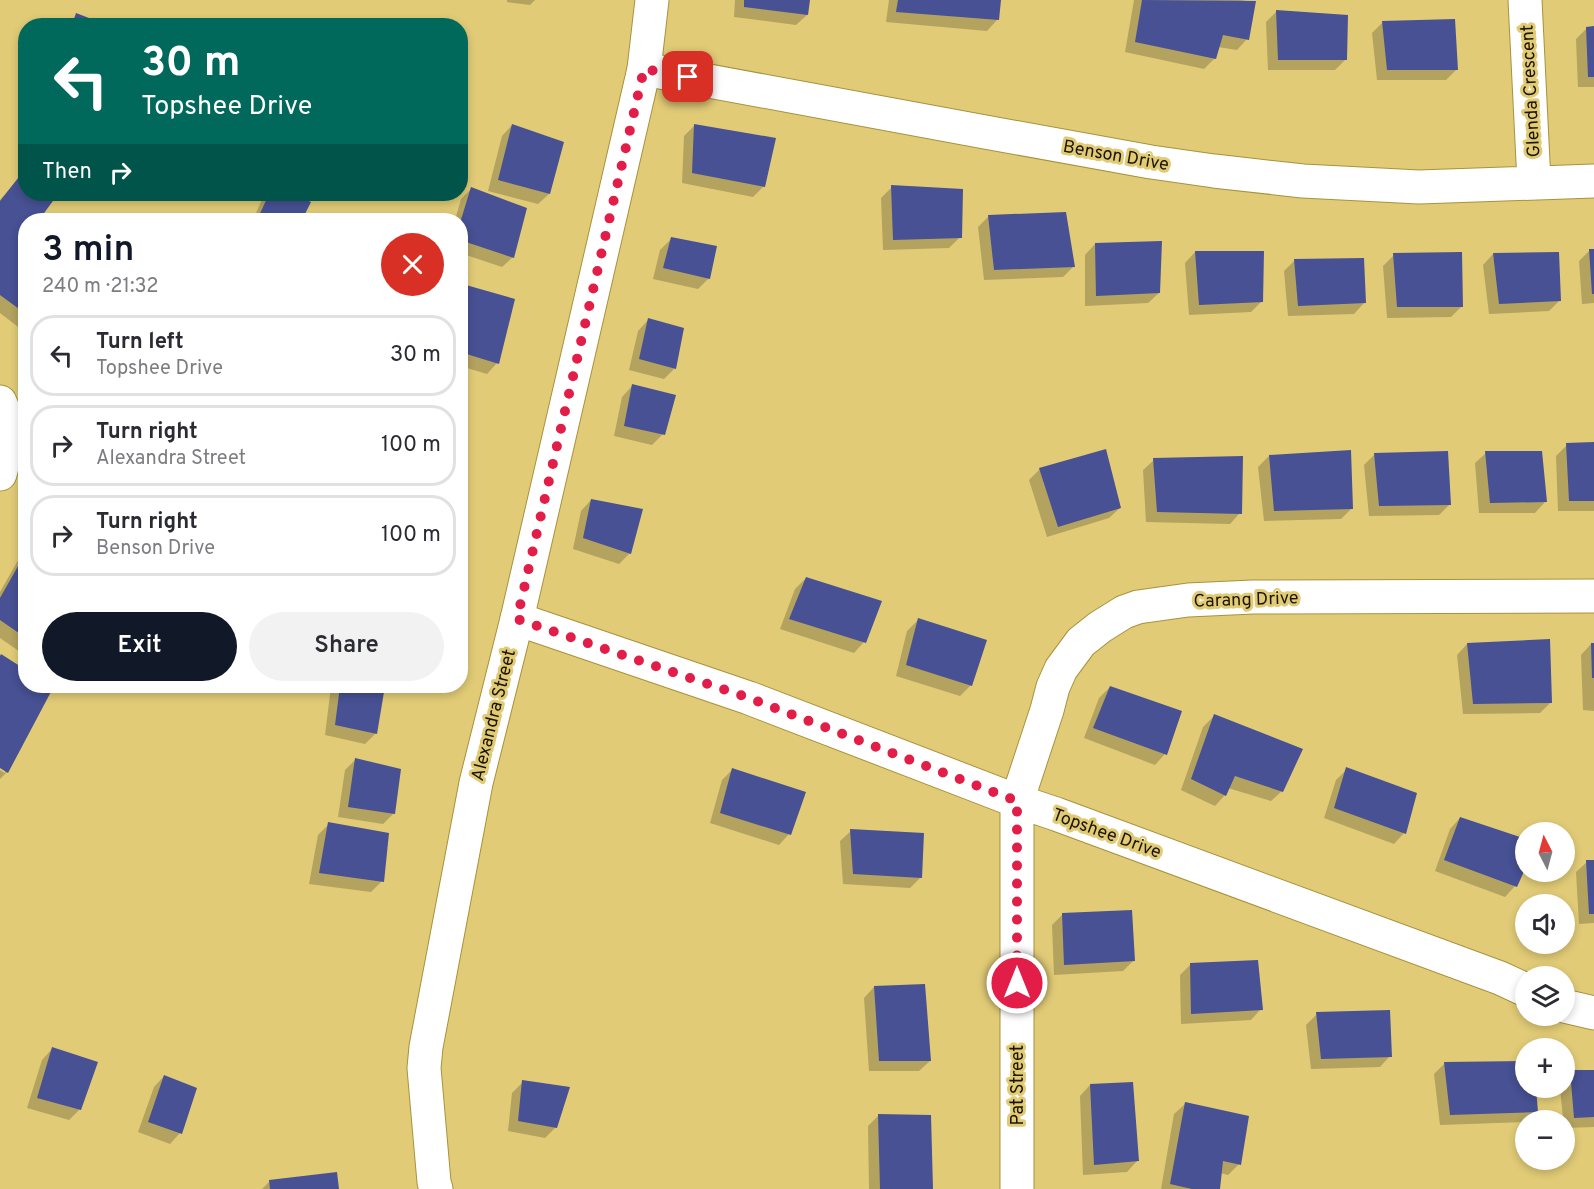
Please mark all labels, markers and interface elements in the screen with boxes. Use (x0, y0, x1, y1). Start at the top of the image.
street label: Glenda Crescent (1517, 24, 1546, 158)
text: 30 m (141, 38, 240, 91)
icon: left (42, 42, 120, 120)
pin (662, 51, 713, 102)
icon: arrive (671, 60, 704, 93)
text: Topshee Drive (141, 90, 312, 124)
street label: Benson Drive (1061, 136, 1171, 177)
icon: right (104, 156, 137, 189)
text: Then (42, 159, 92, 186)
text: 3 min (42, 228, 134, 274)
button: close (381, 233, 444, 296)
text: 240 m · 21:32 (42, 274, 158, 300)
text: Turn left (96, 329, 184, 356)
icon: left (45, 339, 78, 372)
text: 30 m (390, 342, 441, 369)
text: Topshee Drive (96, 356, 223, 382)
text: Turn right (96, 419, 198, 446)
icon: right (45, 429, 78, 462)
text: 100 m (381, 432, 441, 459)
text: Alexandra Street (96, 446, 246, 472)
text: Turn right (96, 509, 198, 536)
icon: right (45, 519, 78, 552)
text: 100 m (381, 522, 441, 549)
text: Benson Drive (96, 536, 215, 562)
street label: Carang Drive (1193, 587, 1299, 614)
button: Exit (42, 612, 237, 681)
button: Share (249, 612, 444, 681)
street label: Alexandra Street (467, 647, 522, 784)
street label: Topshee Drive (1049, 804, 1164, 865)
north arrow (1515, 822, 1575, 882)
map controls (1515, 822, 1575, 1170)
button: sound (1515, 894, 1575, 954)
position arrow (985, 951, 1049, 1015)
button: layers (1515, 966, 1575, 1026)
button: + (1515, 1038, 1575, 1098)
street label: Pat Street (1007, 1045, 1030, 1125)
button: − (1515, 1110, 1575, 1170)

